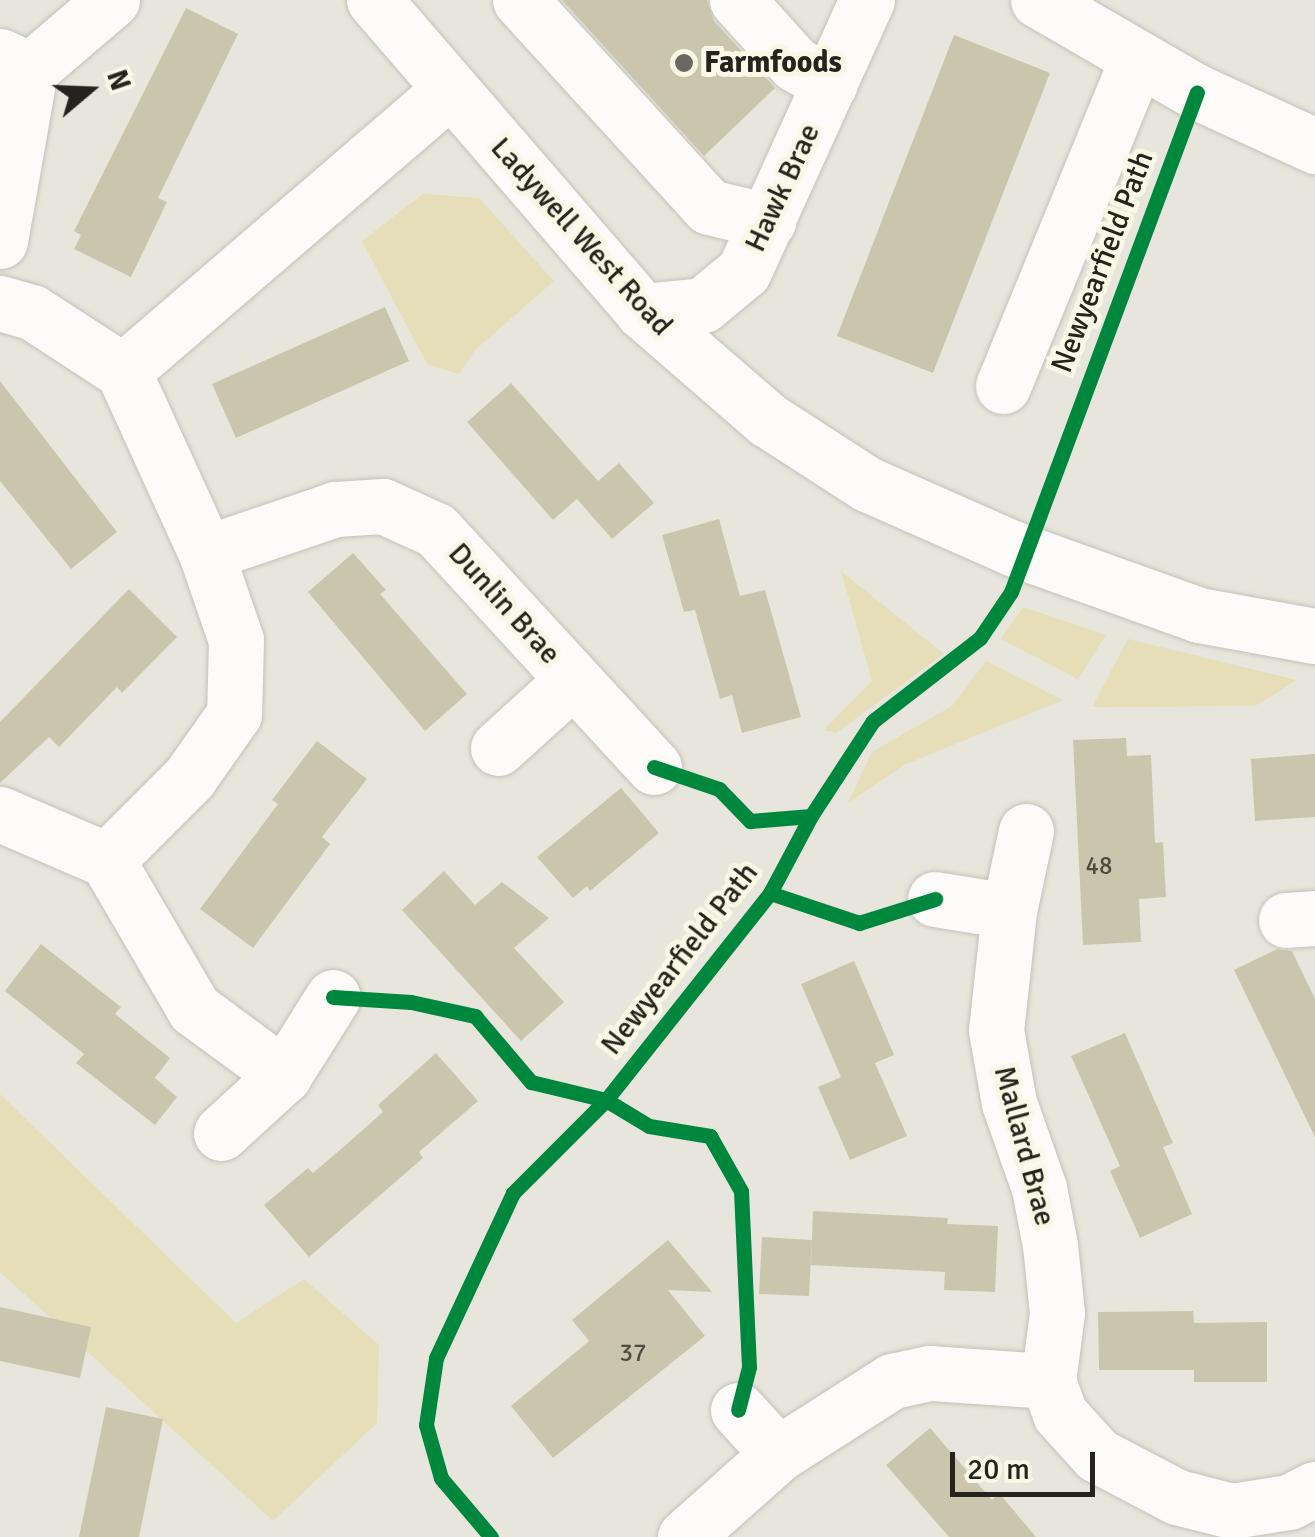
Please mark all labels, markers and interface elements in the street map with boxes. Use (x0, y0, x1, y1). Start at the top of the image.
north arrow (40, 40, 140, 140)
place label: Farmfoods (704, 45, 842, 81)
marker: Farmfoods (673, 52, 695, 74)
text: N (99, 65, 138, 95)
street label: Hawk Brae (738, 118, 828, 258)
street label: Ladywell West Road (483, 130, 679, 344)
street label: Newyearfield Path (1044, 146, 1162, 378)
street label: Dunlin Brae (440, 536, 568, 672)
house number: 48 (1086, 851, 1112, 881)
street label: Newyearfield Path (594, 856, 766, 1062)
street label: Mallard Brae (985, 1062, 1063, 1230)
house number: 37 (620, 1338, 646, 1368)
scale bar (955, 1432, 1100, 1494)
text: 20 m (967, 1451, 1030, 1488)

